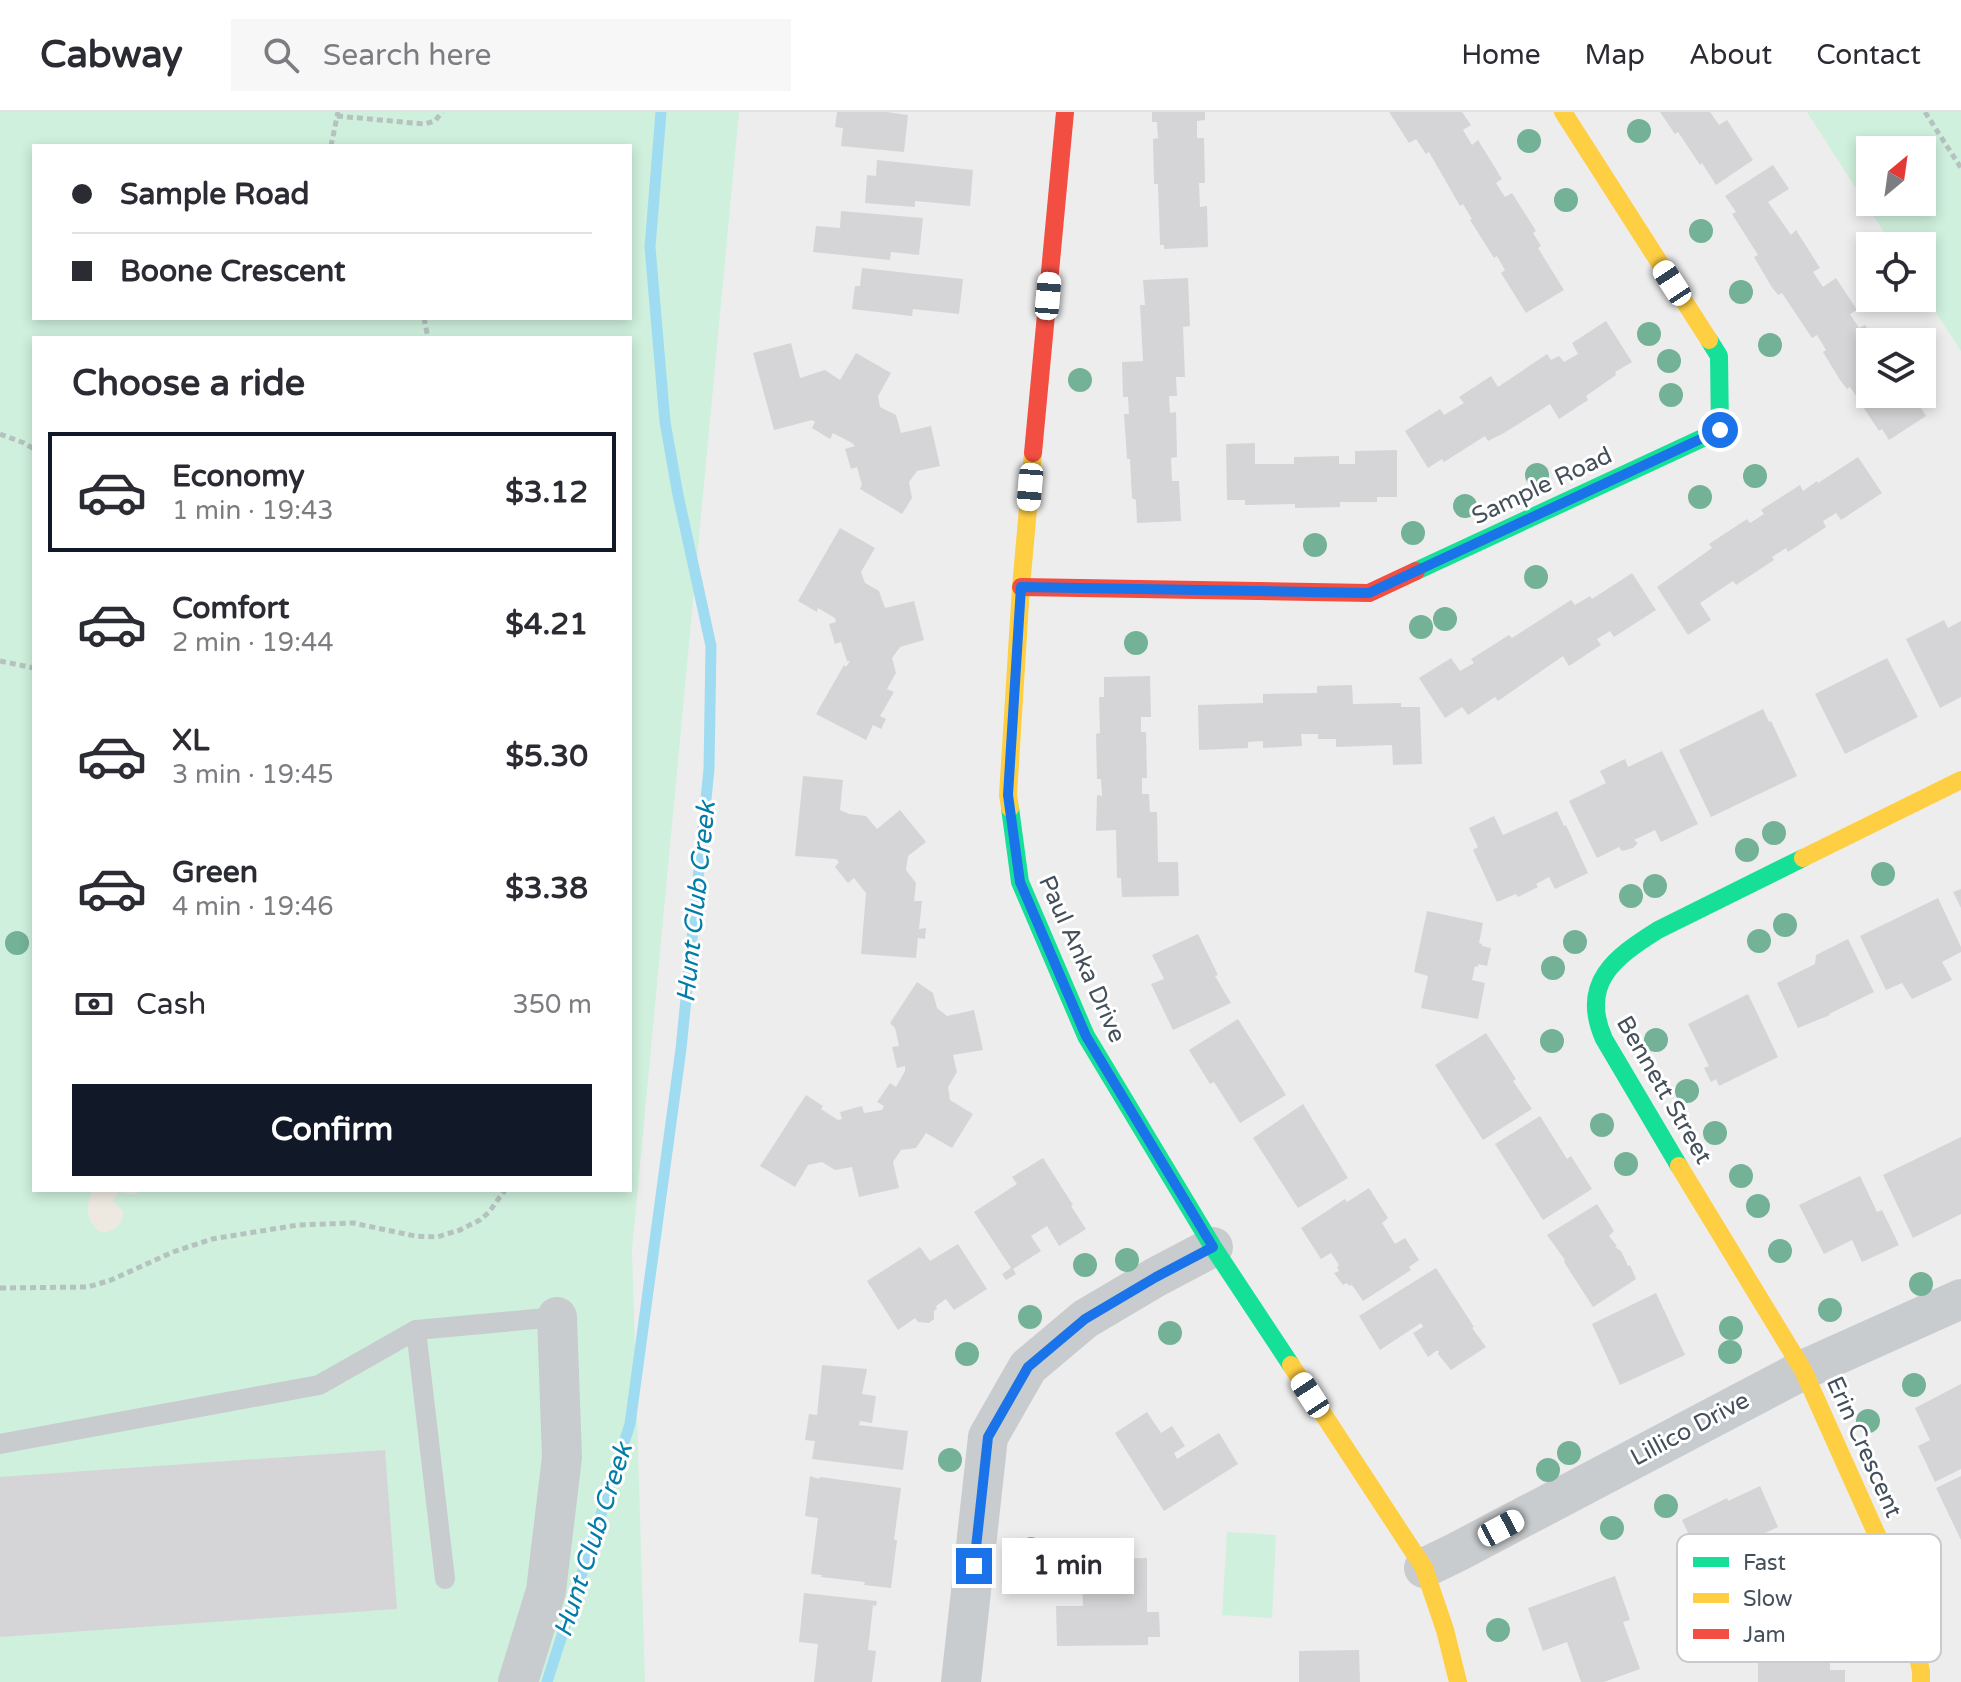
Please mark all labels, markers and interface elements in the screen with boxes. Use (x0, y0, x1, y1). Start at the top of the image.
search box (231, 19, 791, 91)
text: Cabway (40, 32, 183, 78)
icon: search (259, 33, 303, 77)
text: Search here (323, 37, 491, 74)
text: Home (1461, 38, 1541, 72)
text: Map (1585, 38, 1645, 72)
text: About (1689, 38, 1772, 72)
text: Contact (1816, 38, 1921, 72)
north arrow (1856, 136, 1936, 216)
map controls (1856, 136, 1936, 408)
text: Sample Road (120, 176, 309, 213)
button: locate (1856, 232, 1936, 312)
text: Boone Crescent (120, 253, 345, 290)
car (1649, 256, 1695, 310)
car (1034, 271, 1062, 321)
button: layers (1856, 328, 1936, 408)
text: Choose a ride (72, 362, 305, 405)
route start (1702, 412, 1738, 448)
street label: Sample Road (1467, 441, 1617, 531)
icon: car (76, 456, 148, 528)
text: Economy (172, 458, 305, 495)
car (1016, 462, 1044, 512)
text: $3.12 (505, 474, 588, 511)
text: 1 min · 19:43 (172, 495, 334, 526)
icon: car (76, 588, 148, 660)
text: Comfort (172, 590, 290, 627)
text: $4.21 (505, 606, 588, 643)
text: 2 min · 19:44 (172, 627, 334, 658)
icon: car (76, 720, 148, 792)
text: XL (172, 722, 209, 759)
text: $5.30 (506, 738, 588, 775)
text: 3 min · 19:45 (172, 759, 334, 790)
water label: Hunt Club Creek (670, 798, 722, 1004)
icon: car (76, 852, 148, 924)
text: Green (172, 854, 258, 891)
text: $3.38 (505, 870, 588, 907)
street label: Paul Anka Drive (1032, 871, 1132, 1047)
text: 4 min · 19:46 (172, 891, 334, 922)
icon: cash (72, 982, 116, 1026)
text: Cash (136, 986, 206, 1023)
text: 350 m (512, 989, 592, 1020)
street label: Bennett Street (1610, 1011, 1718, 1169)
button: Confirm (72, 1084, 592, 1176)
car (1287, 1368, 1333, 1422)
street label: Erin Crescent (1820, 1372, 1908, 1522)
street label: Lillico Drive (1626, 1386, 1754, 1472)
water label: Hunt Club Creek (547, 1437, 640, 1641)
car (1474, 1506, 1528, 1550)
legend (1677, 1534, 1941, 1662)
callout: 1 min (1002, 1538, 1134, 1594)
route end (956, 1548, 992, 1584)
text: 1 min (1033, 1550, 1103, 1581)
text: Fast (1743, 1550, 1786, 1576)
text: Slow (1743, 1586, 1793, 1612)
text: Jam (1743, 1622, 1786, 1648)

